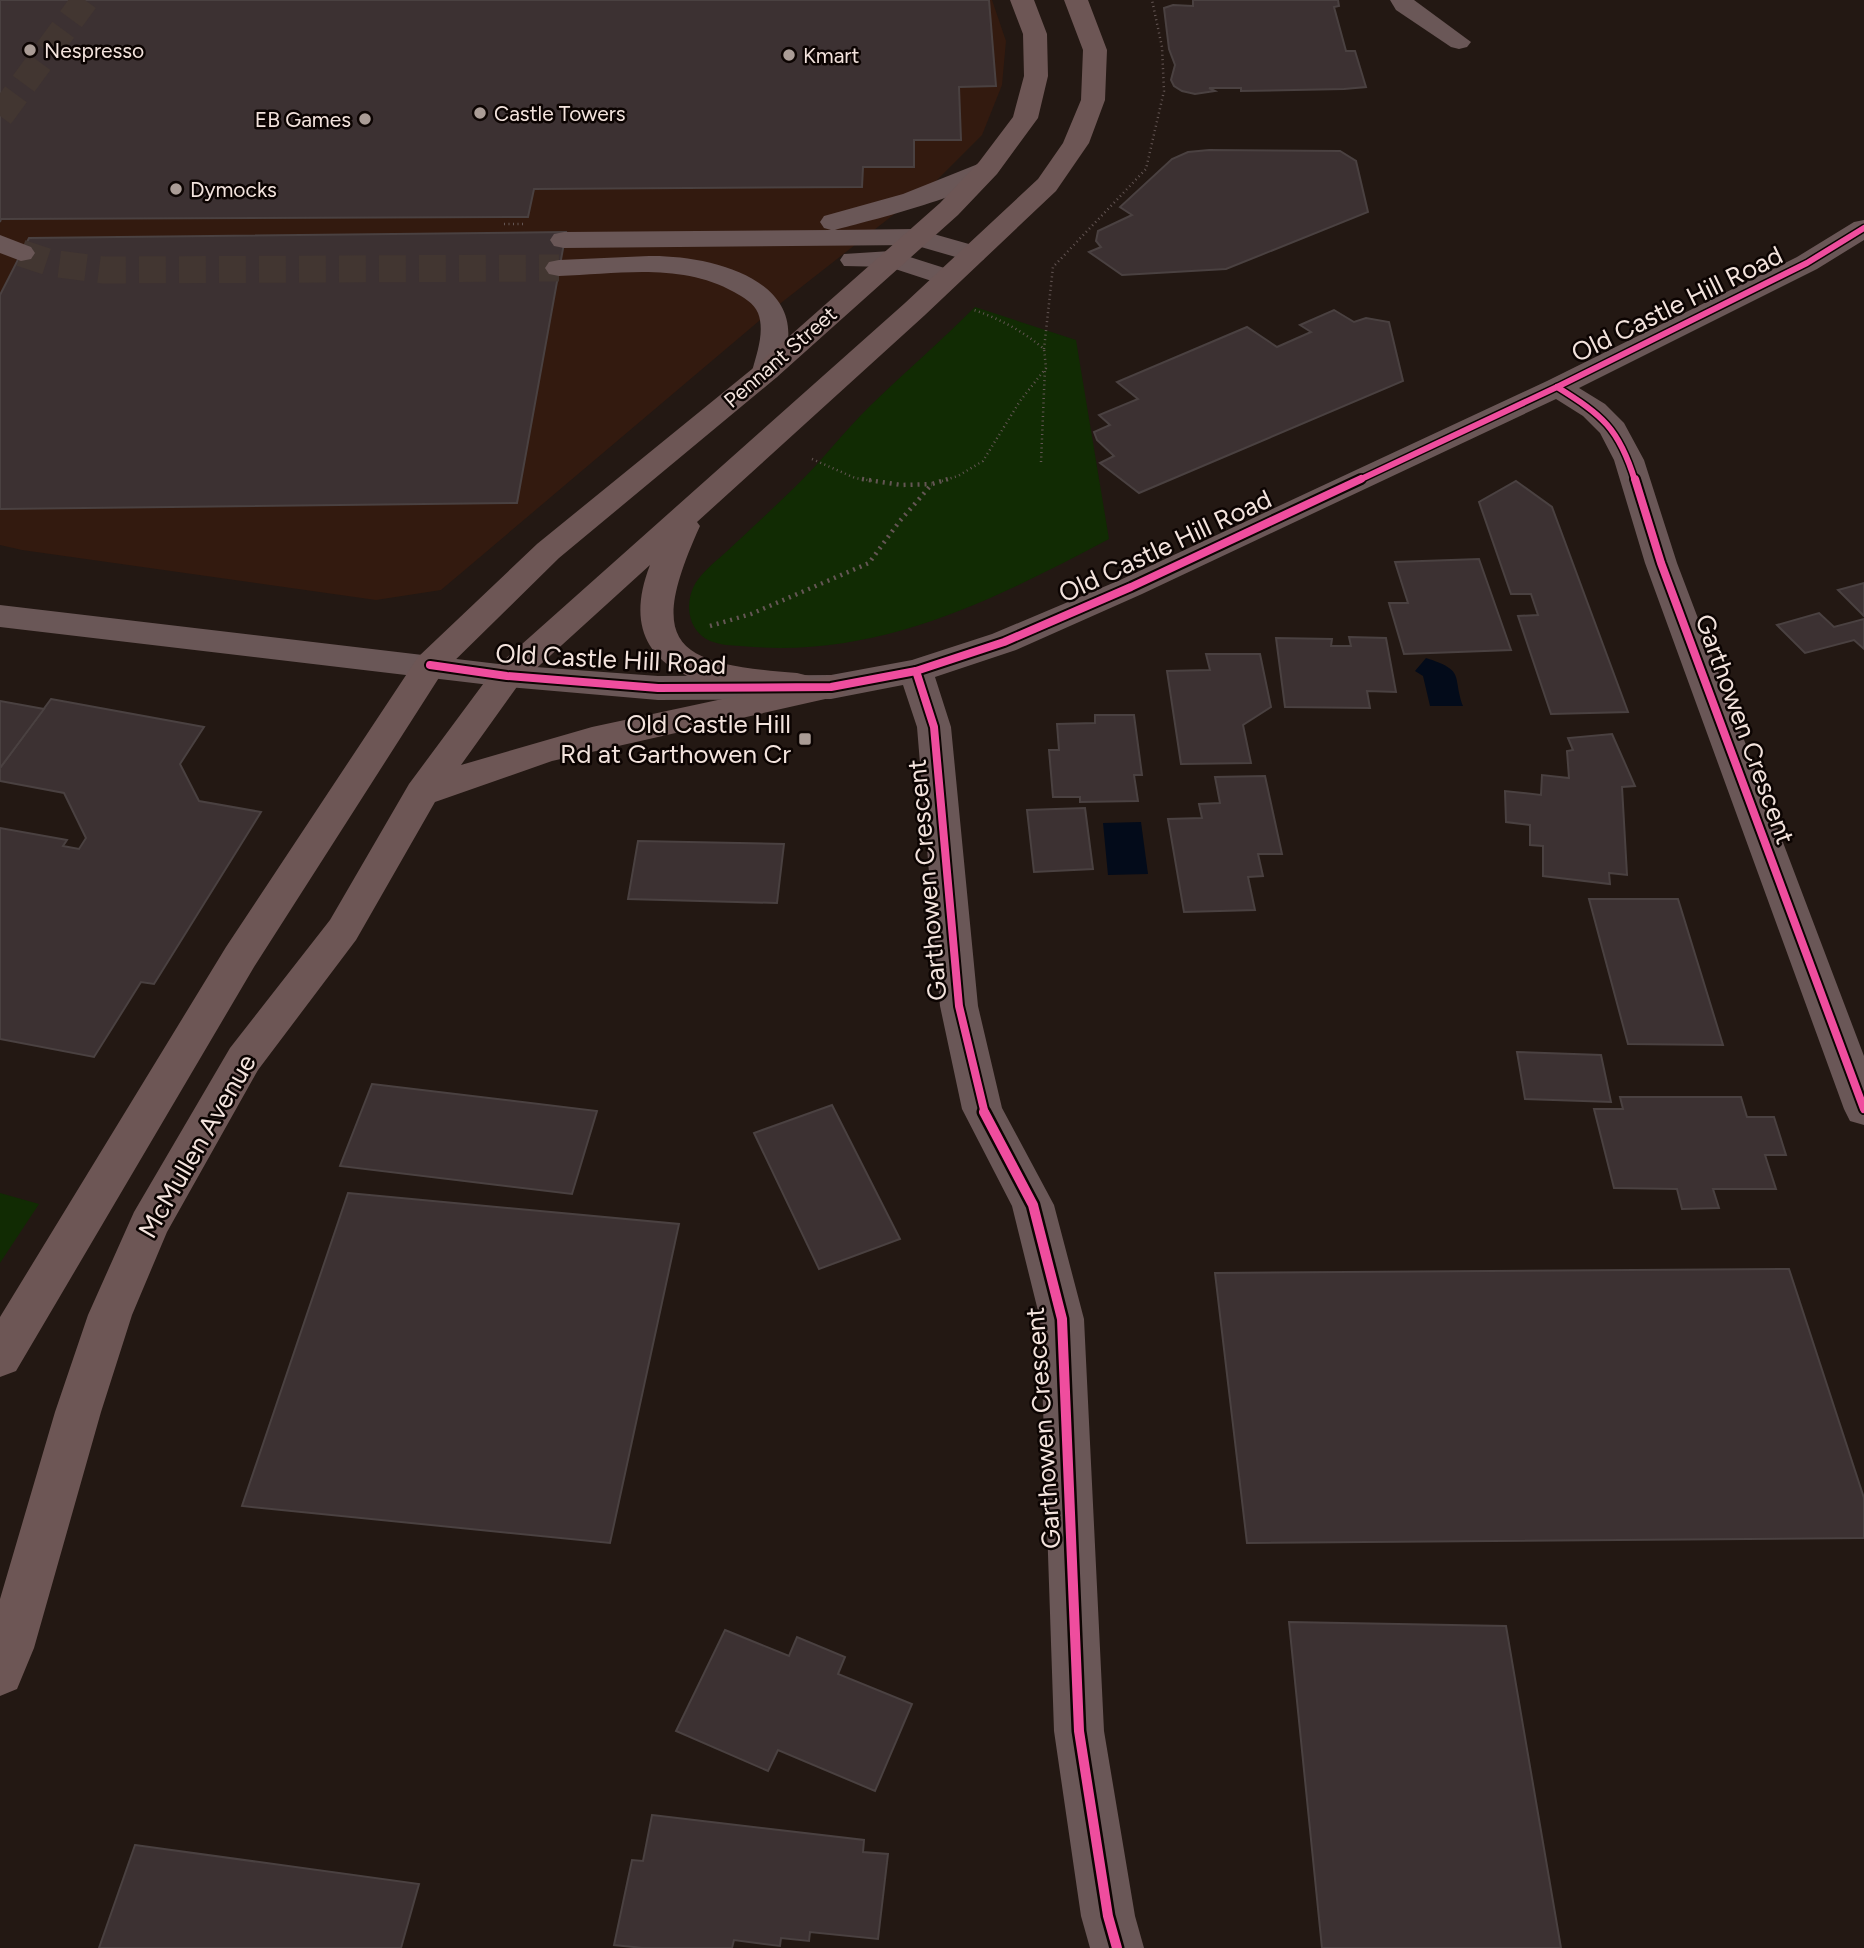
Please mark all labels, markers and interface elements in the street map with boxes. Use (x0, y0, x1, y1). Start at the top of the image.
place label: Nespresso (44, 38, 144, 63)
marker: Nespresso (22, 42, 38, 58)
place label: Kmart (803, 43, 859, 68)
marker: Kmart (781, 47, 797, 63)
place label: Castle Towers (494, 101, 626, 126)
marker: Castle Towers (472, 105, 488, 121)
place label: EB Games (255, 107, 351, 132)
marker: EB Games (357, 111, 373, 127)
place label: Dymocks (190, 177, 277, 202)
marker: Dymocks (168, 181, 184, 197)
street label: Old Castle Hill Road (1566, 239, 1788, 369)
street label: Pennant Street (719, 301, 842, 413)
street label: Old Castle Hill Road (1054, 483, 1276, 609)
street label: Garthowen Crescent (1688, 610, 1802, 849)
street label: Old Castle Hill Road (495, 637, 727, 681)
place label: Old Castle Hill Rd at Garthowen Cr (560, 708, 791, 770)
marker: Old Castle Hill Rd at Garthowen Cr (797, 731, 813, 747)
street label: Garthowen Crescent (900, 758, 954, 1002)
street label: McMullen Avenue (131, 1048, 263, 1244)
street label: Garthowen Crescent (1019, 1306, 1067, 1550)

